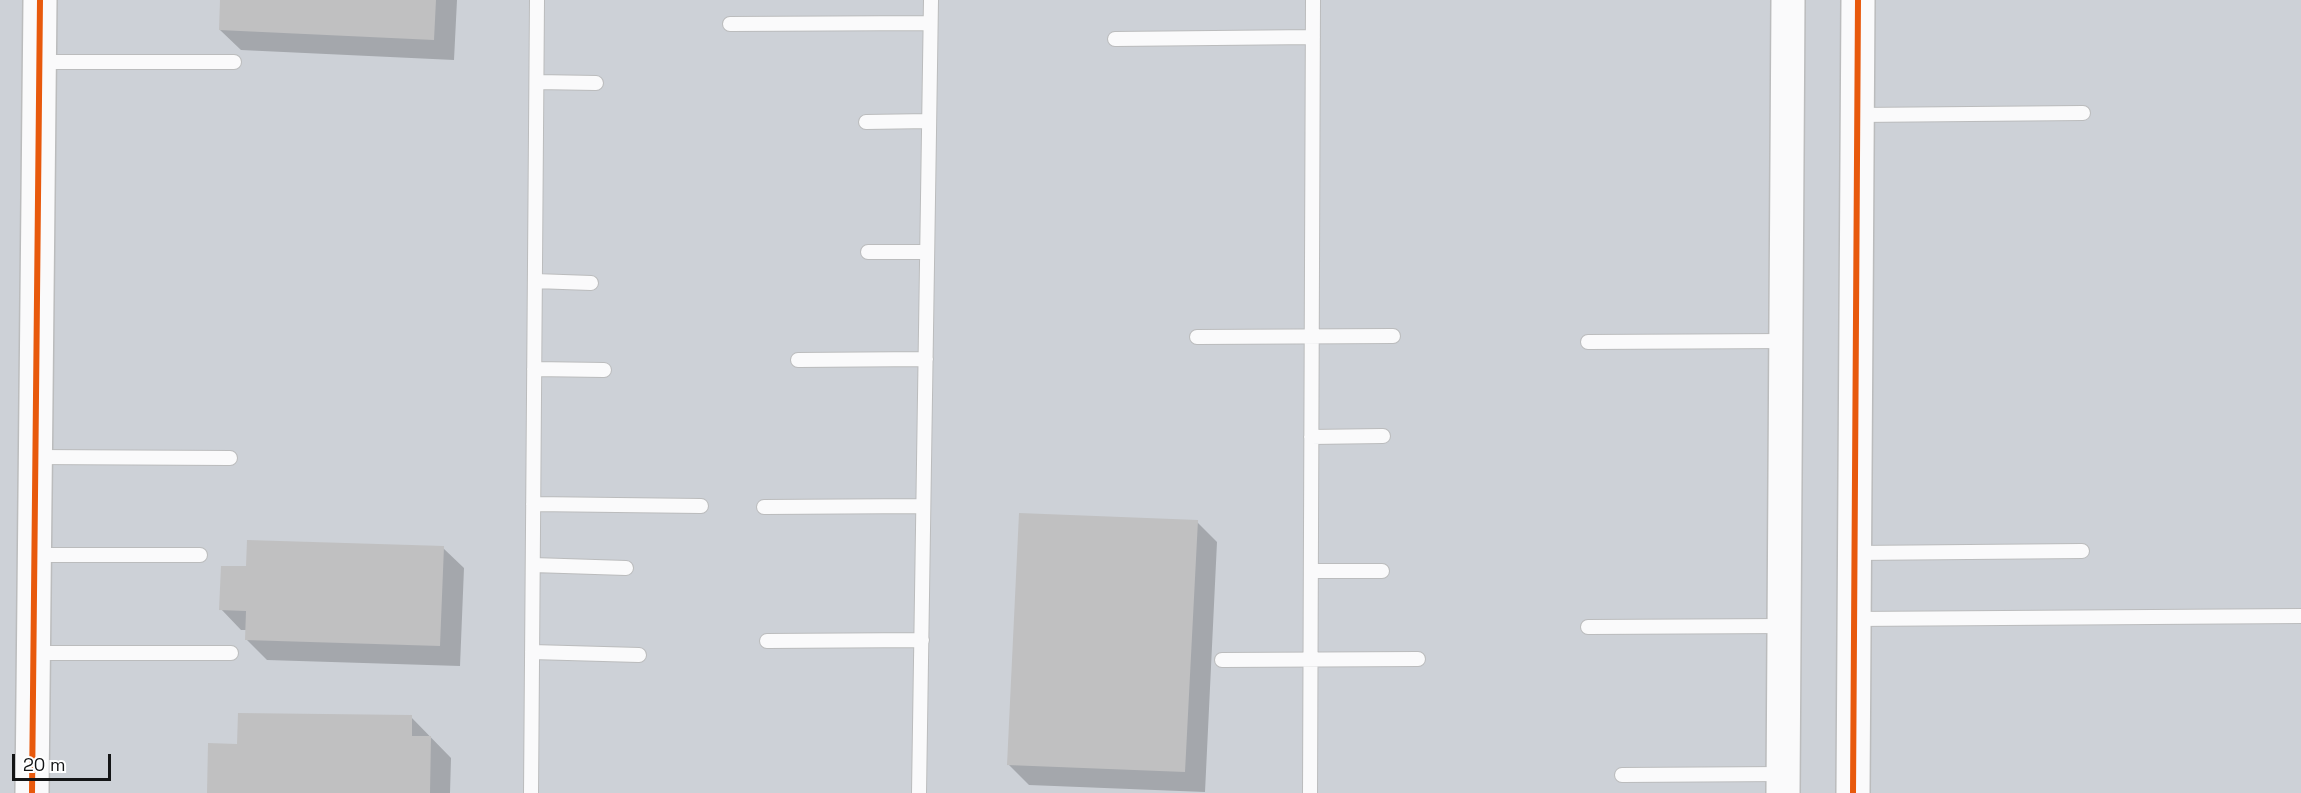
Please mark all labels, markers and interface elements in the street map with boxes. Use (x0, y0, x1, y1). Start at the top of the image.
scale bar (15, 742, 114, 780)
text: 20 m (23, 753, 66, 776)

